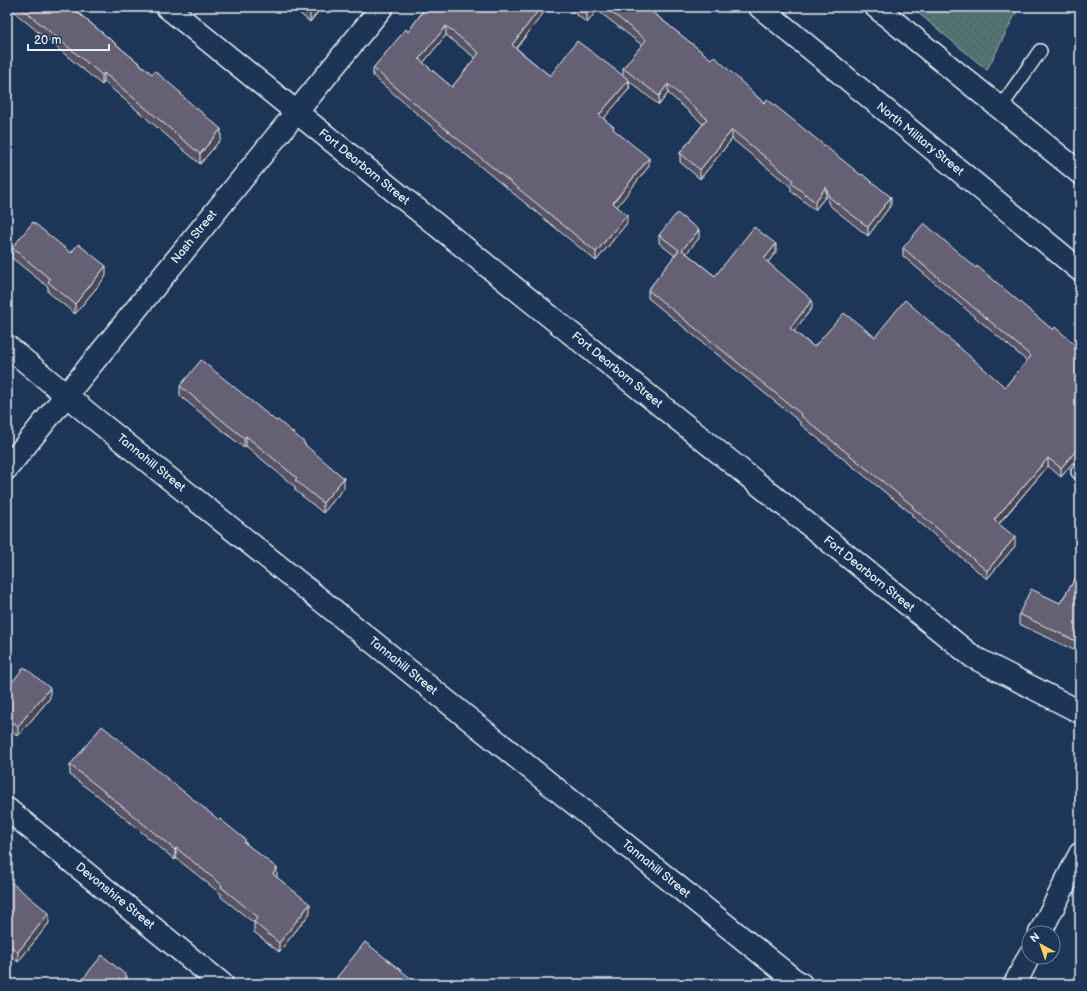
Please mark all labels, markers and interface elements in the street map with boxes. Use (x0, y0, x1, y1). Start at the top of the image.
scale bar (28, 26, 109, 52)
text: 20 m (34, 33, 61, 48)
street label: North Military Street (873, 99, 967, 179)
street label: Fort Dearborn Street (316, 126, 413, 208)
street label: Nash Street (168, 207, 220, 267)
street label: Fort Dearborn Street (569, 329, 666, 411)
street label: Tannahill Street (114, 431, 189, 495)
street label: Fort Dearborn Street (821, 533, 918, 615)
street label: Tannahill Street (366, 634, 441, 698)
street label: Tannahill Street (619, 837, 694, 901)
street label: Devonshire Street (72, 860, 158, 933)
north arrow (1021, 925, 1061, 965)
text: N (1028, 930, 1042, 945)

